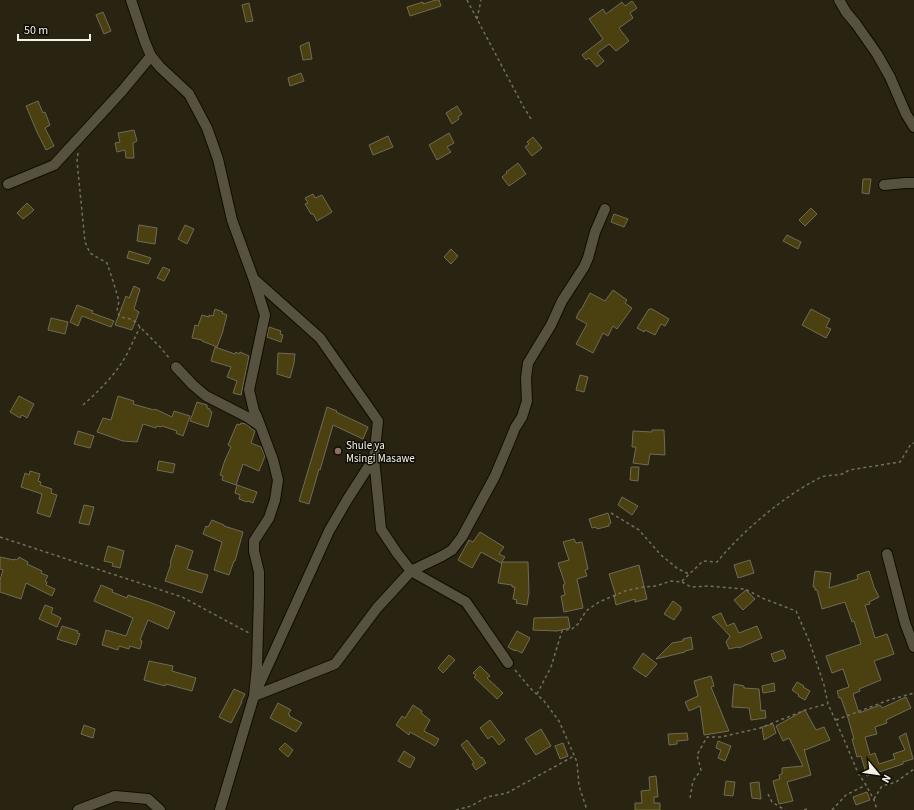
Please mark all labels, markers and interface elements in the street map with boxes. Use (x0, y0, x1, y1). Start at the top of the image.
scale bar (18, 16, 90, 42)
text: 50 m (24, 22, 48, 39)
place label: Shule ya Msingi Masawe (346, 438, 415, 466)
marker: Shule ya Msingi Masawe (333, 446, 343, 456)
north arrow (858, 754, 898, 794)
text: N (878, 772, 895, 785)

